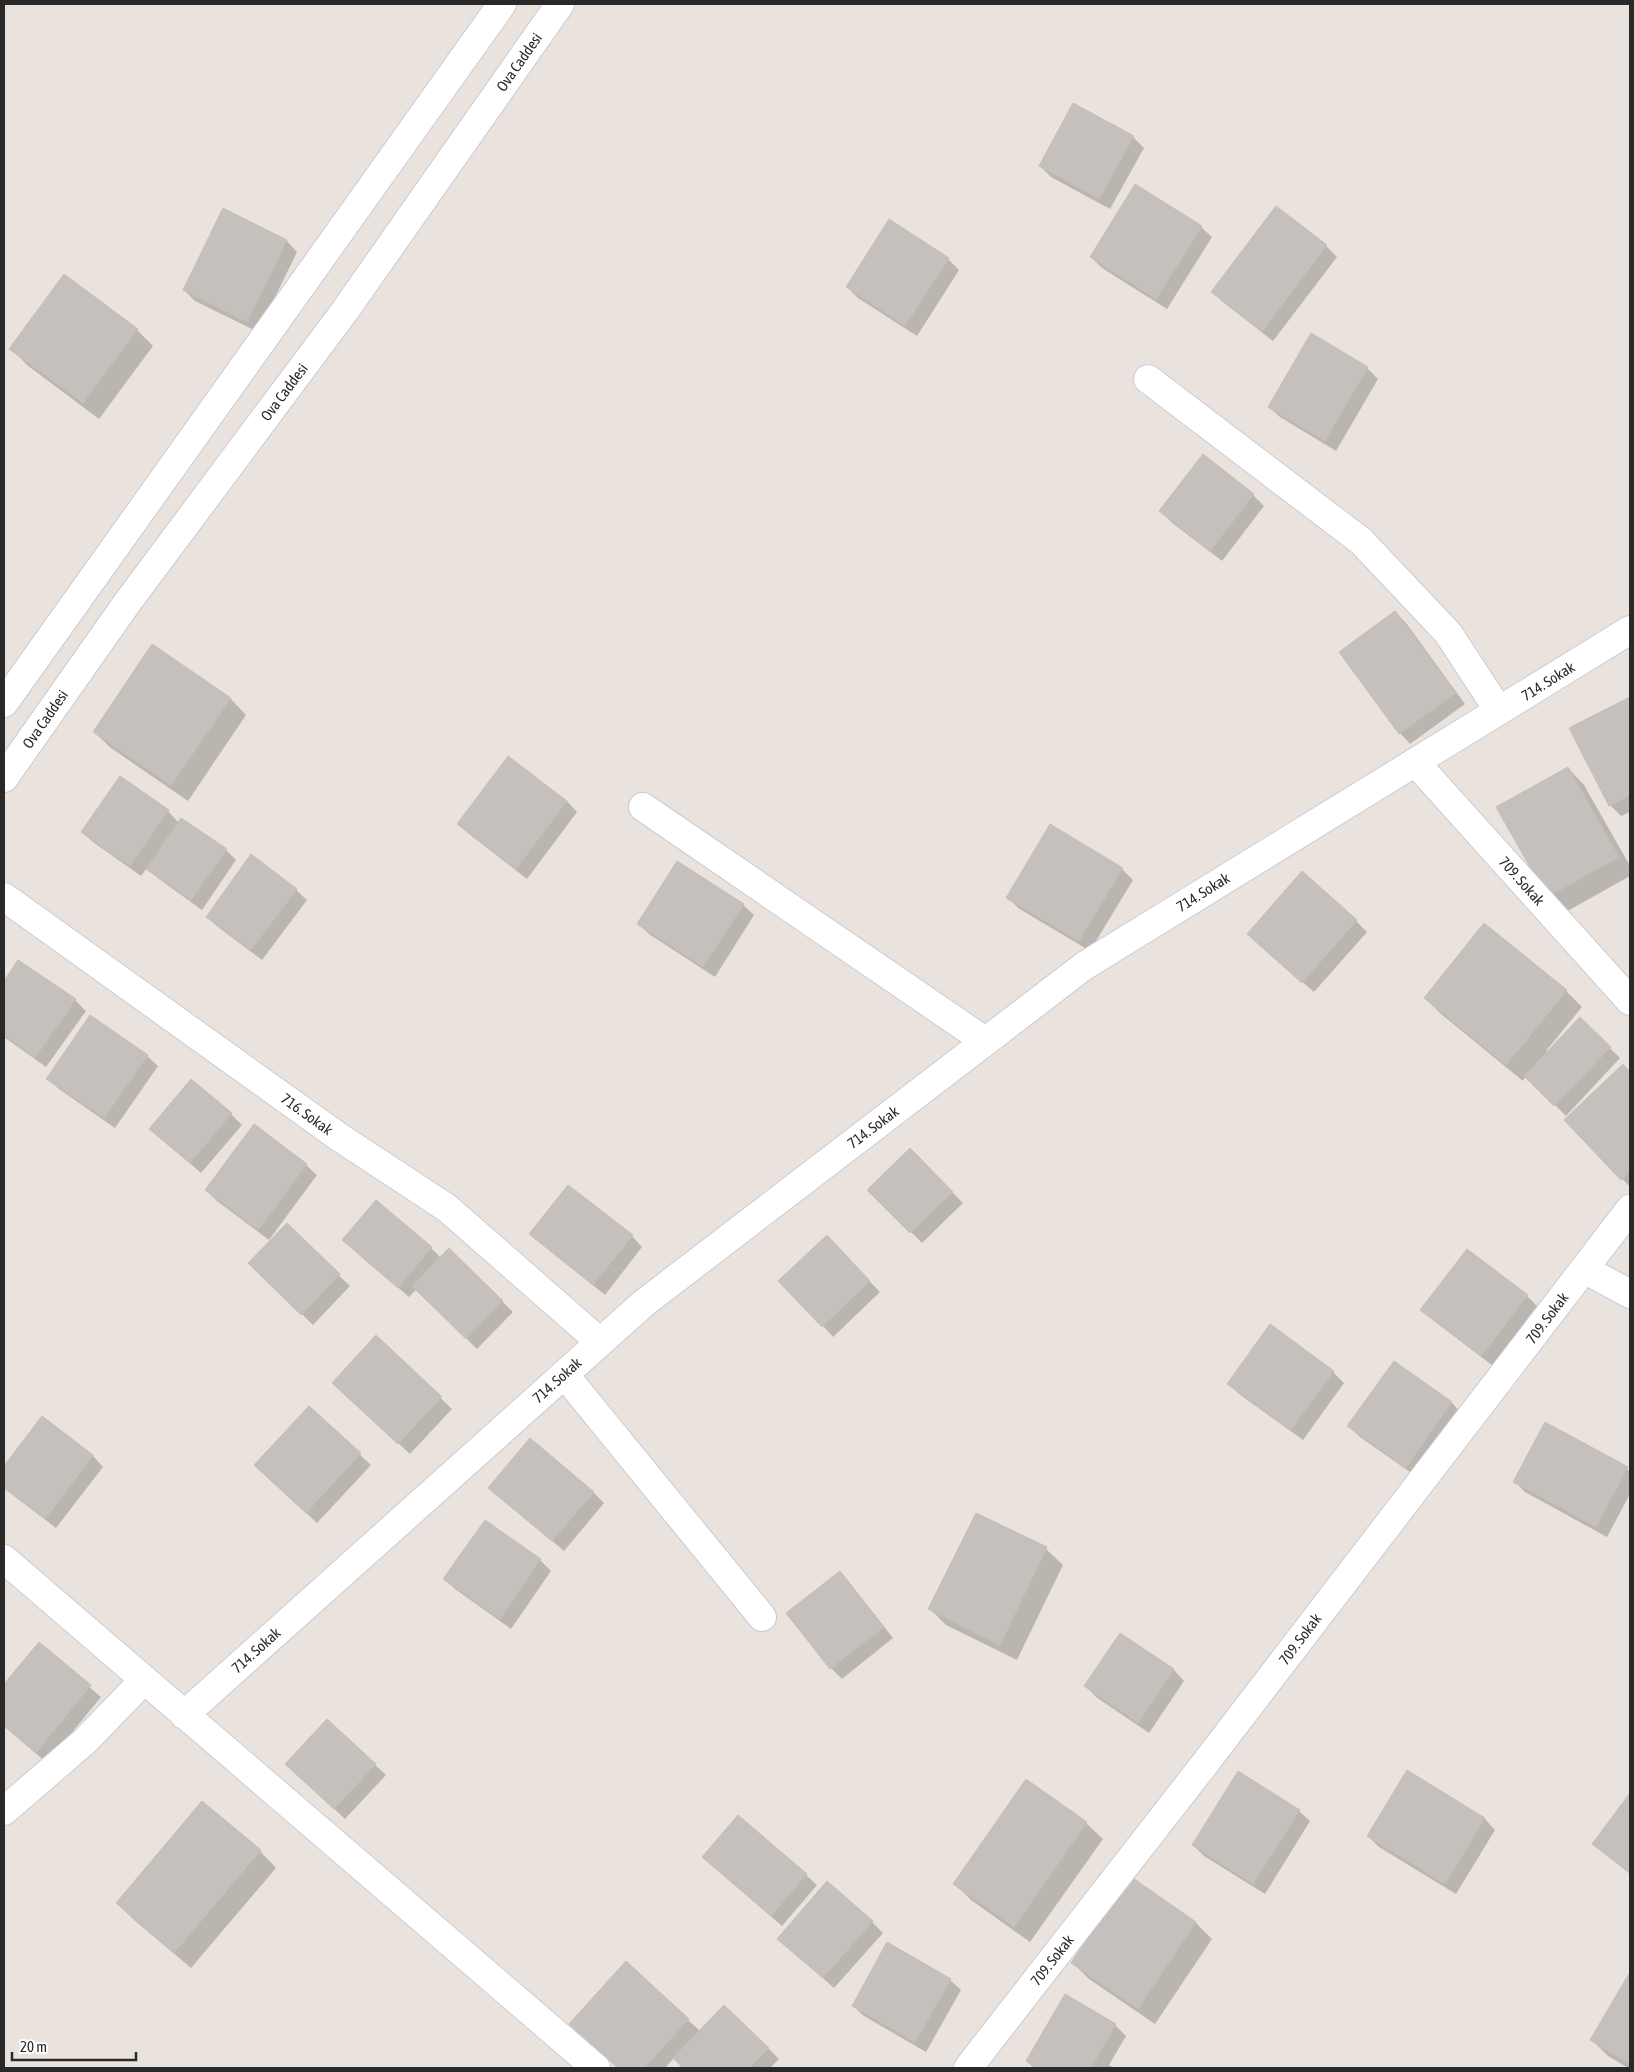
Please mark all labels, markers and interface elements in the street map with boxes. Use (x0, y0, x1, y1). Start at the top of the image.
street label: Ova Caddesi (493, 30, 545, 94)
street label: Ova Caddesi (257, 360, 311, 424)
street label: 714. Sokak (1518, 658, 1578, 704)
street label: Ova Caddesi (19, 687, 71, 751)
street label: 709. Sokak (1496, 853, 1548, 909)
street label: 714. Sokak (1173, 869, 1233, 915)
street label: 716. Sokak (278, 1090, 336, 1139)
street label: 714. Sokak (844, 1102, 902, 1152)
street label: 709. Sokak (1522, 1289, 1572, 1347)
street label: 714. Sokak (529, 1354, 585, 1406)
street label: 709. Sokak (1275, 1610, 1325, 1668)
street label: 714. Sokak (228, 1624, 284, 1676)
street label: 709. Sokak (1027, 1931, 1077, 1989)
scale bar (12, 2030, 136, 2062)
text: 20 m (20, 2038, 47, 2055)

